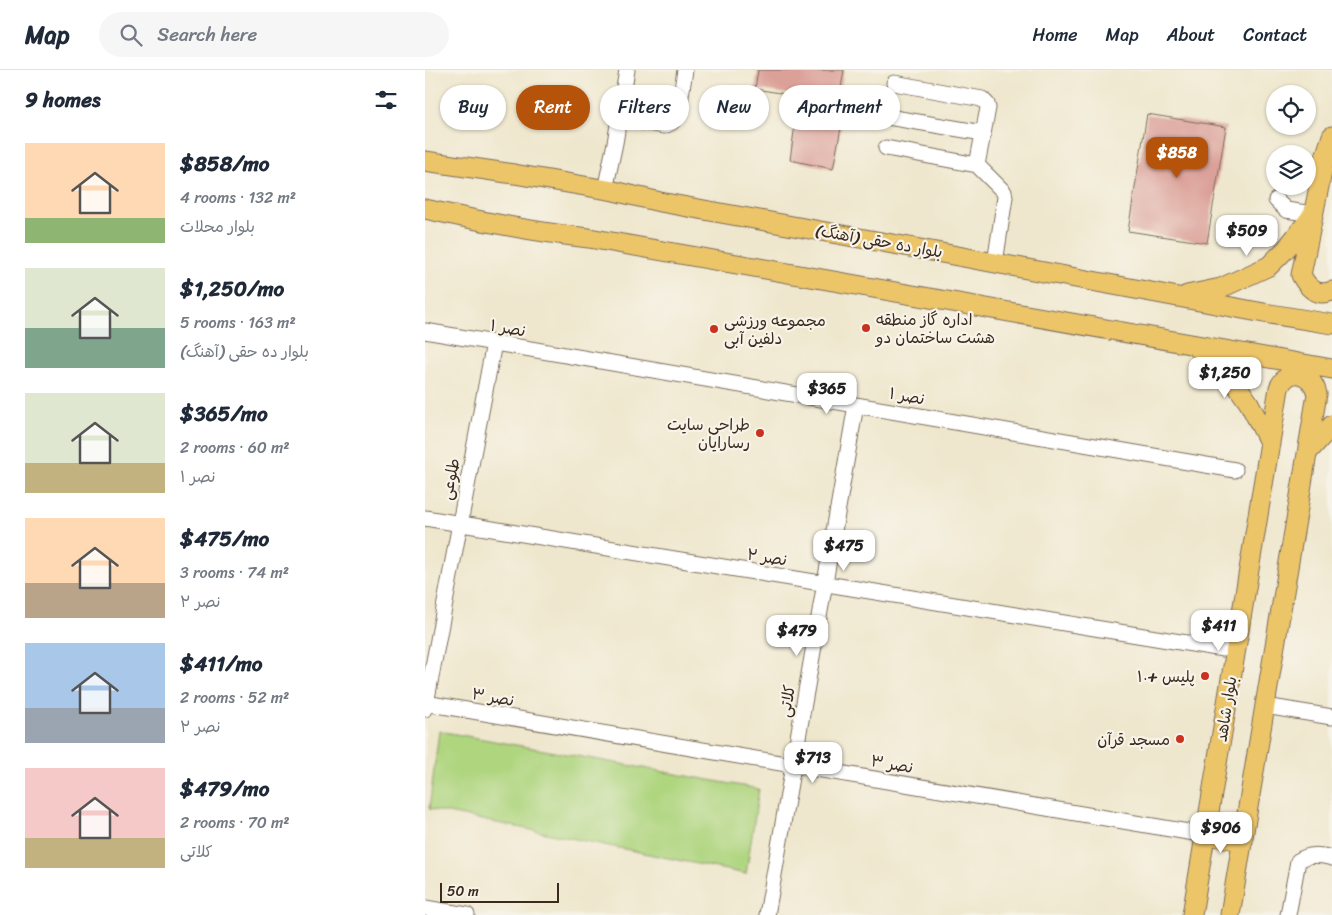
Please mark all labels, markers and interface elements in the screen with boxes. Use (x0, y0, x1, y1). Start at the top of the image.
search box (99, 12, 449, 57)
text: Map (25, 14, 69, 56)
text: Search here (157, 18, 257, 51)
text: Home (1033, 19, 1078, 51)
text: Map (1106, 19, 1139, 51)
text: About (1167, 19, 1215, 51)
text: Contact (1243, 19, 1307, 51)
icon: search (117, 21, 145, 49)
text: 9 homes (25, 81, 101, 119)
chip: Buy (440, 85, 506, 130)
chip: Rent (516, 85, 590, 130)
chip: Filters (600, 85, 689, 130)
chip: New (699, 85, 769, 130)
chip: Apartment (779, 85, 900, 130)
map controls (1266, 85, 1316, 195)
button: locate (1266, 85, 1316, 135)
icon: filters (372, 86, 400, 114)
pin: $858 (1147, 136, 1207, 179)
text: $858 (1157, 138, 1197, 167)
text: $858/mo (180, 145, 270, 183)
button: layers (1266, 145, 1316, 195)
icon: home (65, 163, 125, 223)
text: 4 rooms · 132 m² (180, 183, 296, 212)
text: بلوار محلات (180, 212, 255, 241)
pin: $509 (1217, 214, 1277, 257)
street label: بلوار ده حقی (آهنگ) (813, 216, 945, 266)
text: $509 (1227, 216, 1267, 245)
text: $1,250/mo (180, 270, 284, 308)
icon: home (65, 288, 125, 348)
place label: اداره گاز منطقه هشت ساختمان دو (874, 305, 995, 352)
place label: مجموعه ورزشی دلفین آبی (724, 306, 826, 353)
text: 5 rooms · 163 m² (180, 308, 296, 337)
street label: نصر ۱ (488, 311, 528, 345)
marker: اداره گاز منطقه هشت ساختمان دو (860, 322, 872, 334)
marker: مجموعه ورزشی دلفین آبی (708, 323, 720, 335)
text: بلوار ده حقی (آهنگ) (180, 337, 309, 366)
pin: $1,250 (1184, 356, 1266, 399)
text: $1,250 (1199, 358, 1251, 387)
pin: $365 (797, 372, 857, 415)
text: $365 (808, 374, 846, 403)
street label: نصر ۱ (887, 379, 927, 413)
text: $365/mo (180, 395, 268, 433)
place label: طراحی سایت رسارایان (667, 410, 750, 457)
icon: home (65, 413, 125, 473)
marker: طراحی سایت رسارایان (754, 427, 766, 439)
text: 2 rooms · 60 m² (180, 433, 290, 462)
street label: طلوعی (432, 455, 468, 503)
text: نصر ۱ (180, 462, 215, 491)
text: $475/mo (180, 520, 269, 558)
pin: $475 (814, 530, 874, 572)
text: $475 (824, 531, 864, 560)
icon: home (65, 538, 125, 598)
street label: نصر ۲ (745, 540, 789, 574)
text: 3 rooms · 74 m² (180, 558, 289, 587)
text: نصر ۲ (180, 587, 220, 616)
pin: $411 (1189, 610, 1249, 652)
text: $411 (1202, 611, 1236, 640)
pin: $479 (767, 614, 827, 657)
text: $479 (777, 616, 817, 645)
text: $411/mo (180, 645, 263, 683)
place label: پلیس +۱۰ (1137, 662, 1195, 691)
icon: home (65, 663, 125, 723)
marker: پلیس +۱۰ (1199, 670, 1211, 682)
street label: بلوار شاهد (1206, 674, 1246, 744)
street label: نصر ۳ (469, 679, 517, 715)
street label: کلاتی (770, 682, 804, 720)
text: 2 rooms · 52 m² (180, 683, 289, 712)
text: نصر ۲ (180, 712, 220, 741)
place label: مسجد قرآن (1097, 725, 1170, 754)
marker: مسجد قرآن (1174, 733, 1186, 745)
pin: $713 (783, 742, 843, 784)
text: $713 (795, 743, 831, 772)
street label: نصر ۳ (868, 746, 916, 782)
text: $479/mo (180, 770, 269, 808)
icon: home (65, 788, 125, 848)
text: 2 rooms · 70 m² (180, 808, 290, 837)
pin: $906 (1191, 812, 1251, 854)
text: $906 (1201, 813, 1241, 842)
text: کلاتی (180, 837, 213, 866)
text: 50 m (447, 879, 479, 904)
scale bar (440, 880, 559, 903)

